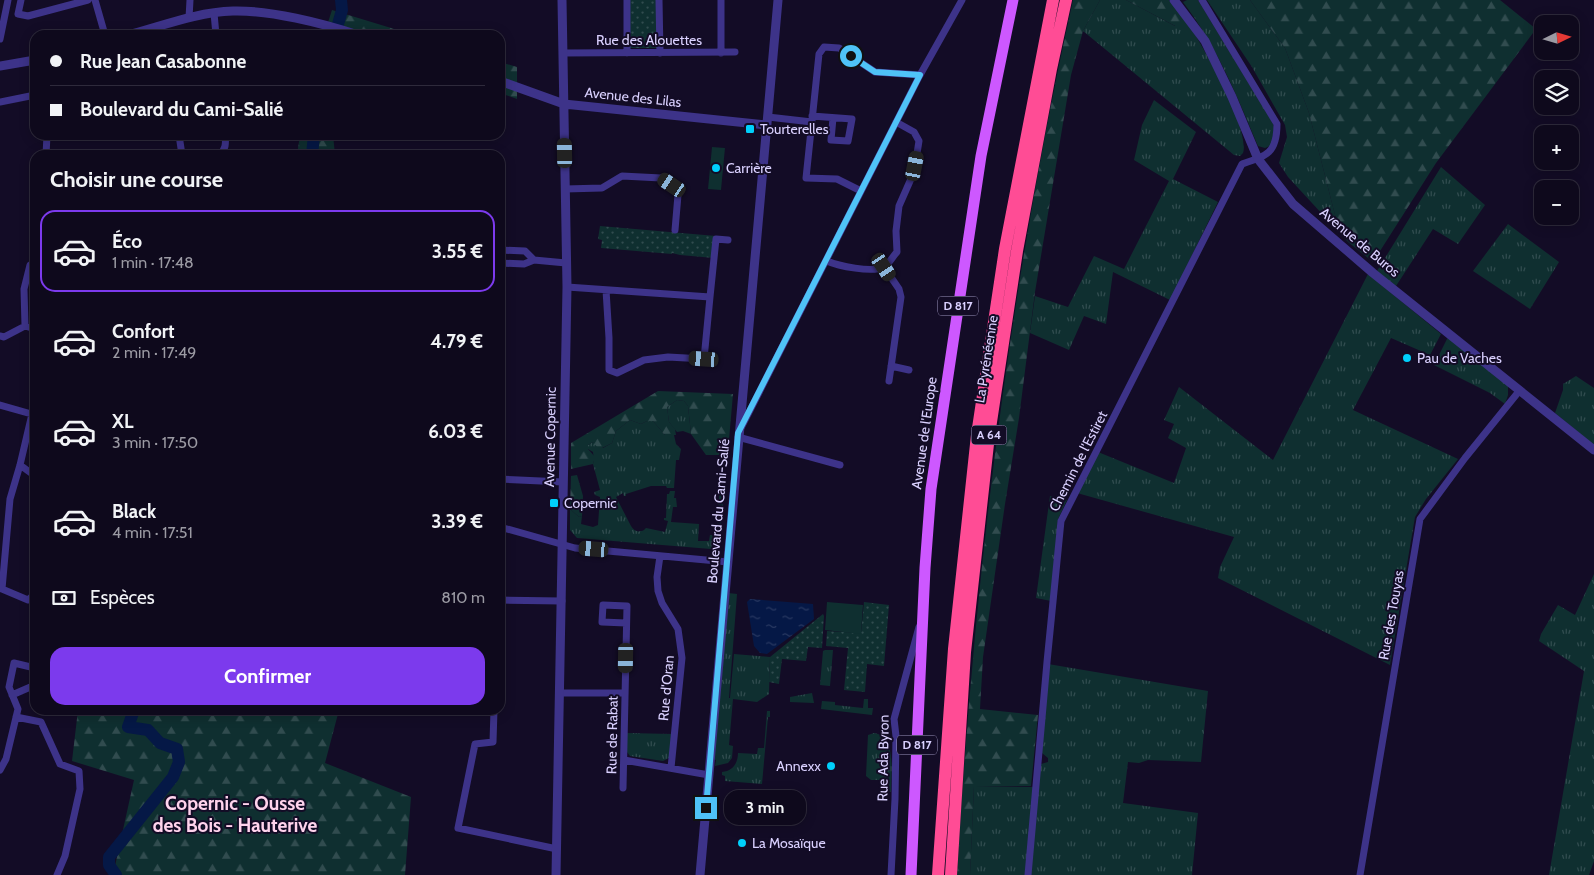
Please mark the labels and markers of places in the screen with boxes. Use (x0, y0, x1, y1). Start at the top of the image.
place label: Tourterelles (760, 120, 829, 138)
marker: Tourterelles (744, 123, 756, 135)
place label: Carrière (726, 159, 772, 177)
marker: Carrière (710, 162, 722, 174)
place label: Pau de Vaches (1417, 349, 1502, 367)
marker: Pau de Vaches (1401, 352, 1413, 364)
place label: Copernic (564, 494, 617, 512)
marker: Copernic (548, 497, 560, 509)
place label: Annexx (776, 757, 821, 775)
marker: Annexx (825, 760, 837, 772)
place label: La Mosaïque (752, 834, 826, 852)
marker: La Mosaïque (736, 837, 748, 849)

